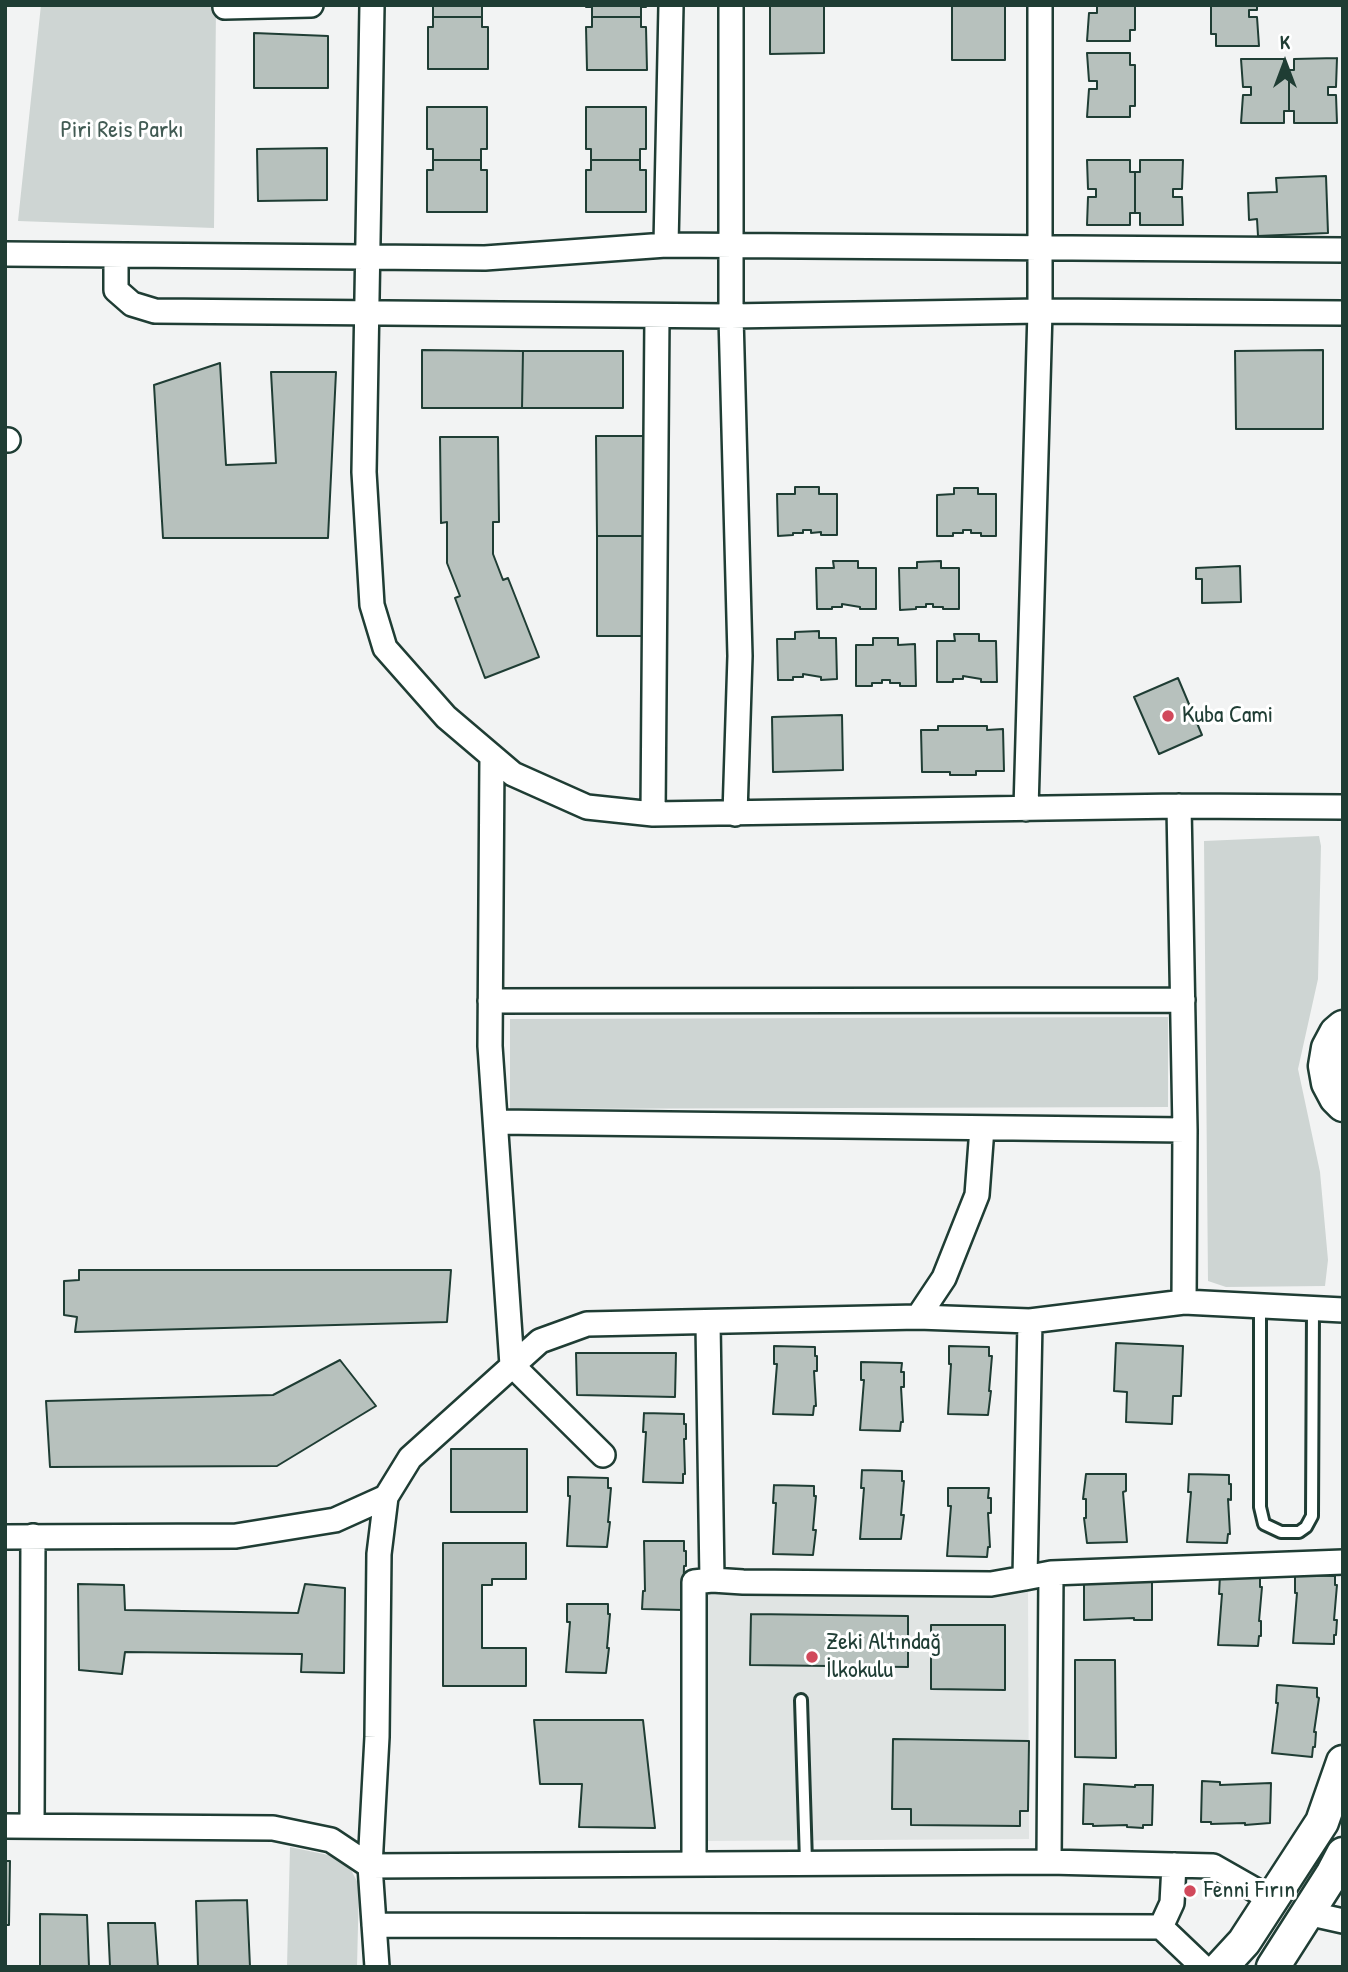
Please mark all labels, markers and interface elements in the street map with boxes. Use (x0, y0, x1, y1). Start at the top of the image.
north arrow (1250, 28, 1320, 98)
text: K (1280, 29, 1290, 55)
park label: Piri Reis Parkı (60, 117, 184, 145)
place label: Kuba Cami (1182, 702, 1273, 730)
marker: Kuba Cami (1160, 708, 1176, 724)
place label: Zeki Altındağ İlkokulu (826, 1629, 941, 1685)
marker: Zeki Altındağ İlkokulu (804, 1649, 820, 1665)
place label: Fenni Fırın (1204, 1877, 1295, 1905)
marker: Fenni Fırın (1182, 1883, 1198, 1899)

